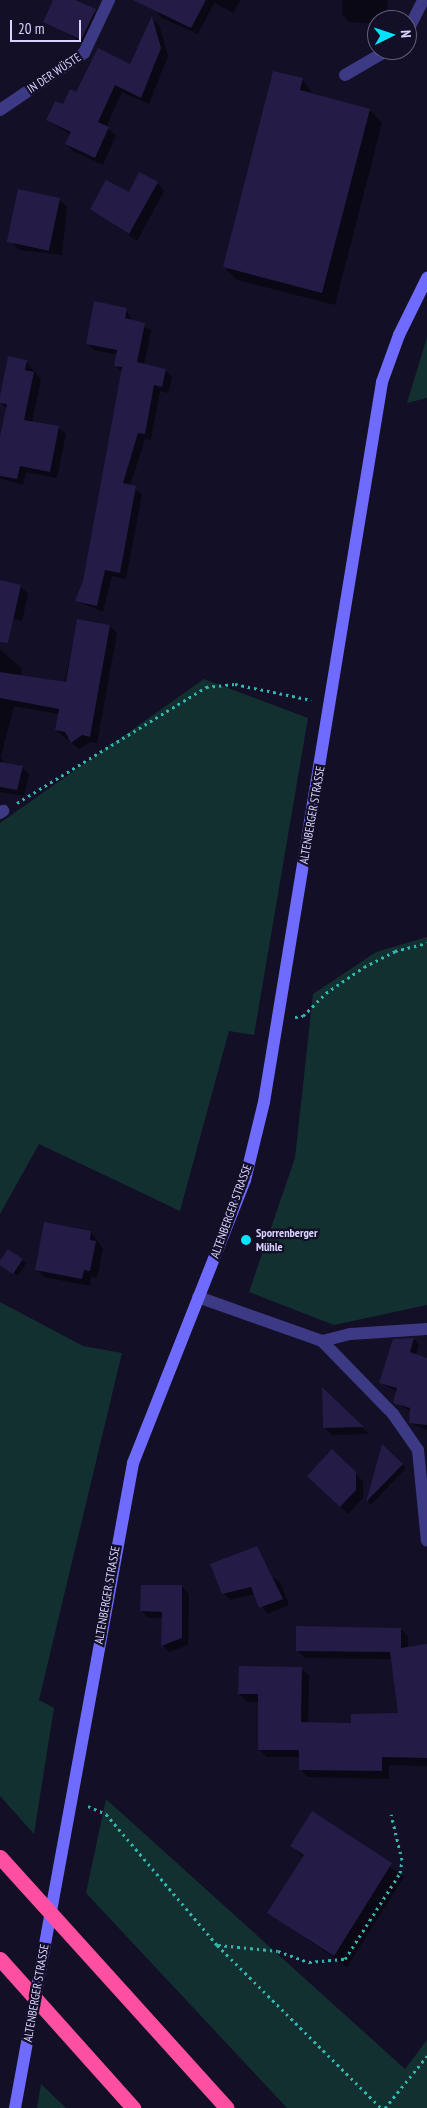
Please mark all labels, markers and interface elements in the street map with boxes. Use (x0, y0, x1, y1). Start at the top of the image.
scale bar (12, 10, 84, 42)
north arrow (367, 10, 417, 60)
text: 20 m (18, 19, 44, 38)
text: N (397, 30, 415, 38)
street label: IN DER WÜSTE (24, 50, 84, 96)
street label: ALTENBERGER STRASSE (296, 765, 328, 865)
street label: ALTENBERGER STRASSE (207, 1162, 255, 1260)
place label: Sporrenberger Mühle (256, 1226, 317, 1254)
marker: Sporrenberger Mühle (240, 1234, 252, 1246)
street label: ALTENBERGER STRASSE (91, 1545, 123, 1645)
street label: ALTENBERGER STRASSE (20, 1943, 52, 2043)

